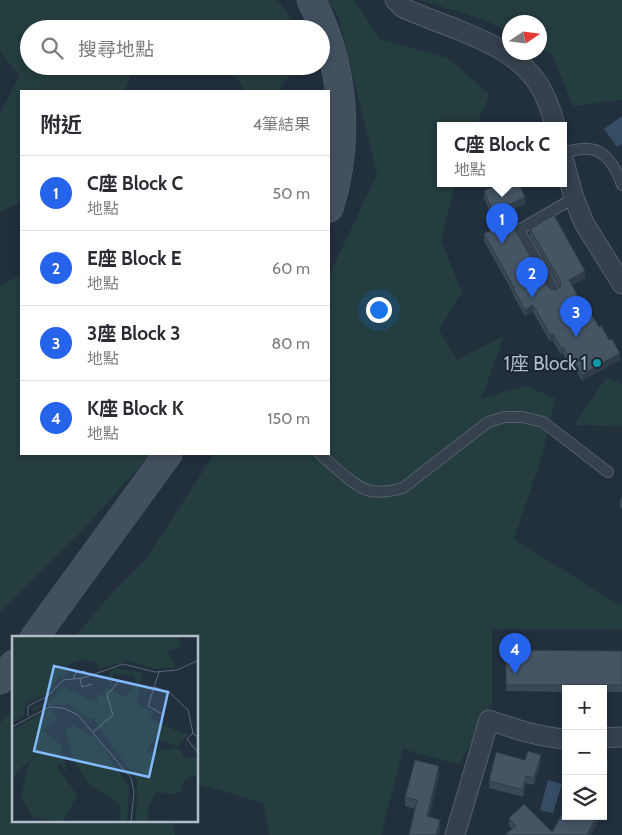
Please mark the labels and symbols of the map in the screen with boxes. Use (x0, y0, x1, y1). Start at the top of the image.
north arrow (502, 15, 547, 60)
pin: 1 (486, 203, 518, 244)
pin: 2 (516, 257, 548, 298)
pin: 3 (560, 296, 592, 337)
your location (366, 297, 392, 323)
place label: 1座 Block 1 (504, 352, 587, 375)
marker: 1座 Block 1 (591, 357, 603, 369)
pin: 4 (499, 633, 531, 674)
inset map (12, 636, 199, 822)

